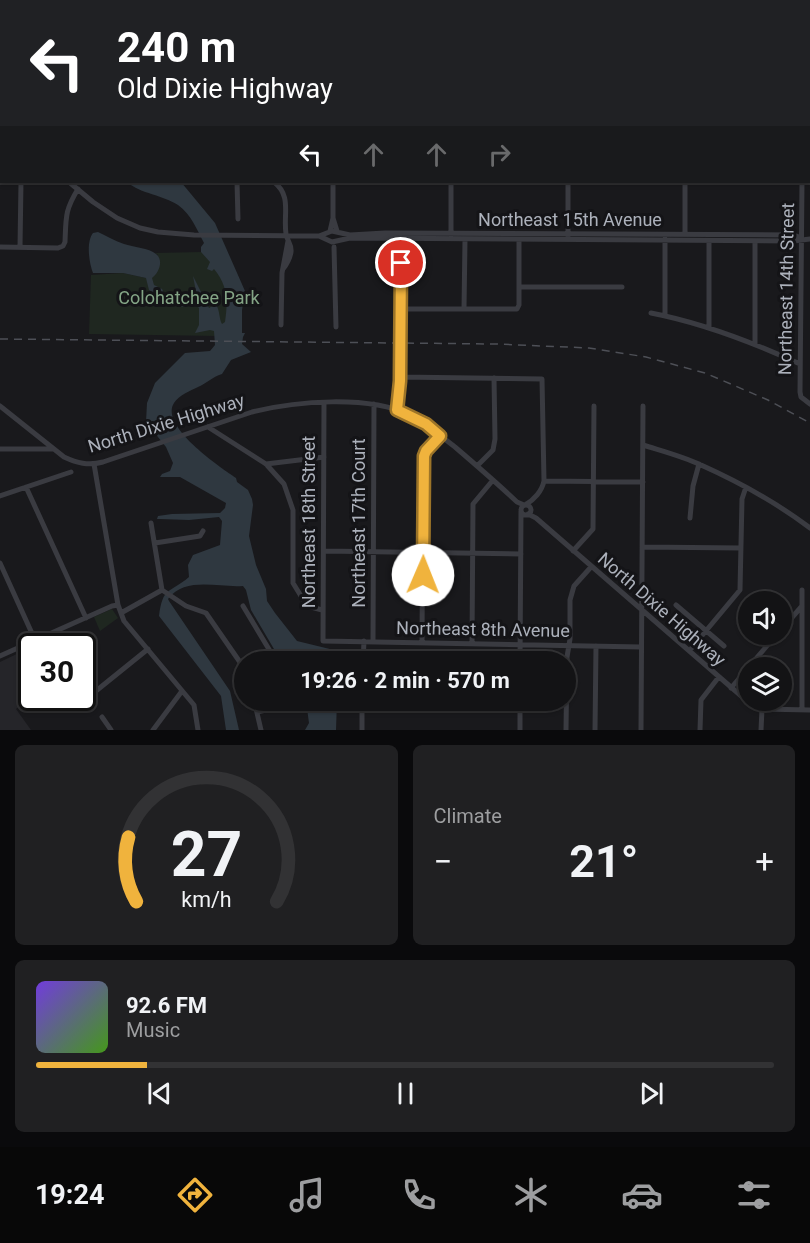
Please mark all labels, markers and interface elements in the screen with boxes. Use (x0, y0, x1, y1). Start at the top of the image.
text: 240 m (117, 23, 236, 72)
icon: left (18, 24, 96, 102)
text: Old Dixie Highway (117, 73, 333, 105)
icon: left (294, 138, 327, 171)
icon: ahead (357, 138, 390, 171)
icon: ahead (420, 138, 453, 171)
icon: right (483, 138, 516, 171)
street label: Northeast 14th Street (774, 203, 798, 375)
street label: Northeast 15th Avenue (478, 209, 662, 230)
pin (375, 237, 426, 288)
icon: arrive (384, 246, 417, 279)
park label: Colohatchee Park (118, 287, 261, 308)
street label: North Dixie Highway (85, 389, 247, 457)
street label: Northeast 18th Street (298, 436, 319, 608)
street label: Northeast 17th Court (348, 438, 369, 608)
position arrow (391, 543, 455, 607)
street label: North Dixie Highway (594, 548, 731, 670)
map controls (738, 591, 792, 711)
button: sound (738, 591, 792, 645)
street label: Northeast 8th Avenue (396, 617, 570, 641)
speed limit sign: 30 (18, 633, 96, 711)
button: layers (738, 657, 792, 711)
text: 19:26 · 2 min · 570 m (300, 668, 510, 693)
text: Climate (434, 804, 502, 828)
text: 27 (170, 818, 242, 891)
text: 21° (569, 835, 638, 888)
text: − (434, 842, 452, 881)
text: + (755, 842, 774, 881)
text: km/h (181, 887, 231, 912)
text: 92.6 FM (126, 993, 207, 1018)
text: Music (126, 1018, 180, 1042)
icon: previous (143, 1077, 176, 1110)
icon: pause (389, 1077, 422, 1110)
icon: next (635, 1077, 668, 1110)
icon: directions (174, 1174, 216, 1216)
icon: music (286, 1174, 328, 1216)
icon: phone (398, 1174, 440, 1216)
icon: climate (510, 1174, 552, 1216)
icon: car (621, 1174, 663, 1216)
icon: filters (733, 1174, 775, 1216)
text: 19:24 (35, 1179, 104, 1211)

